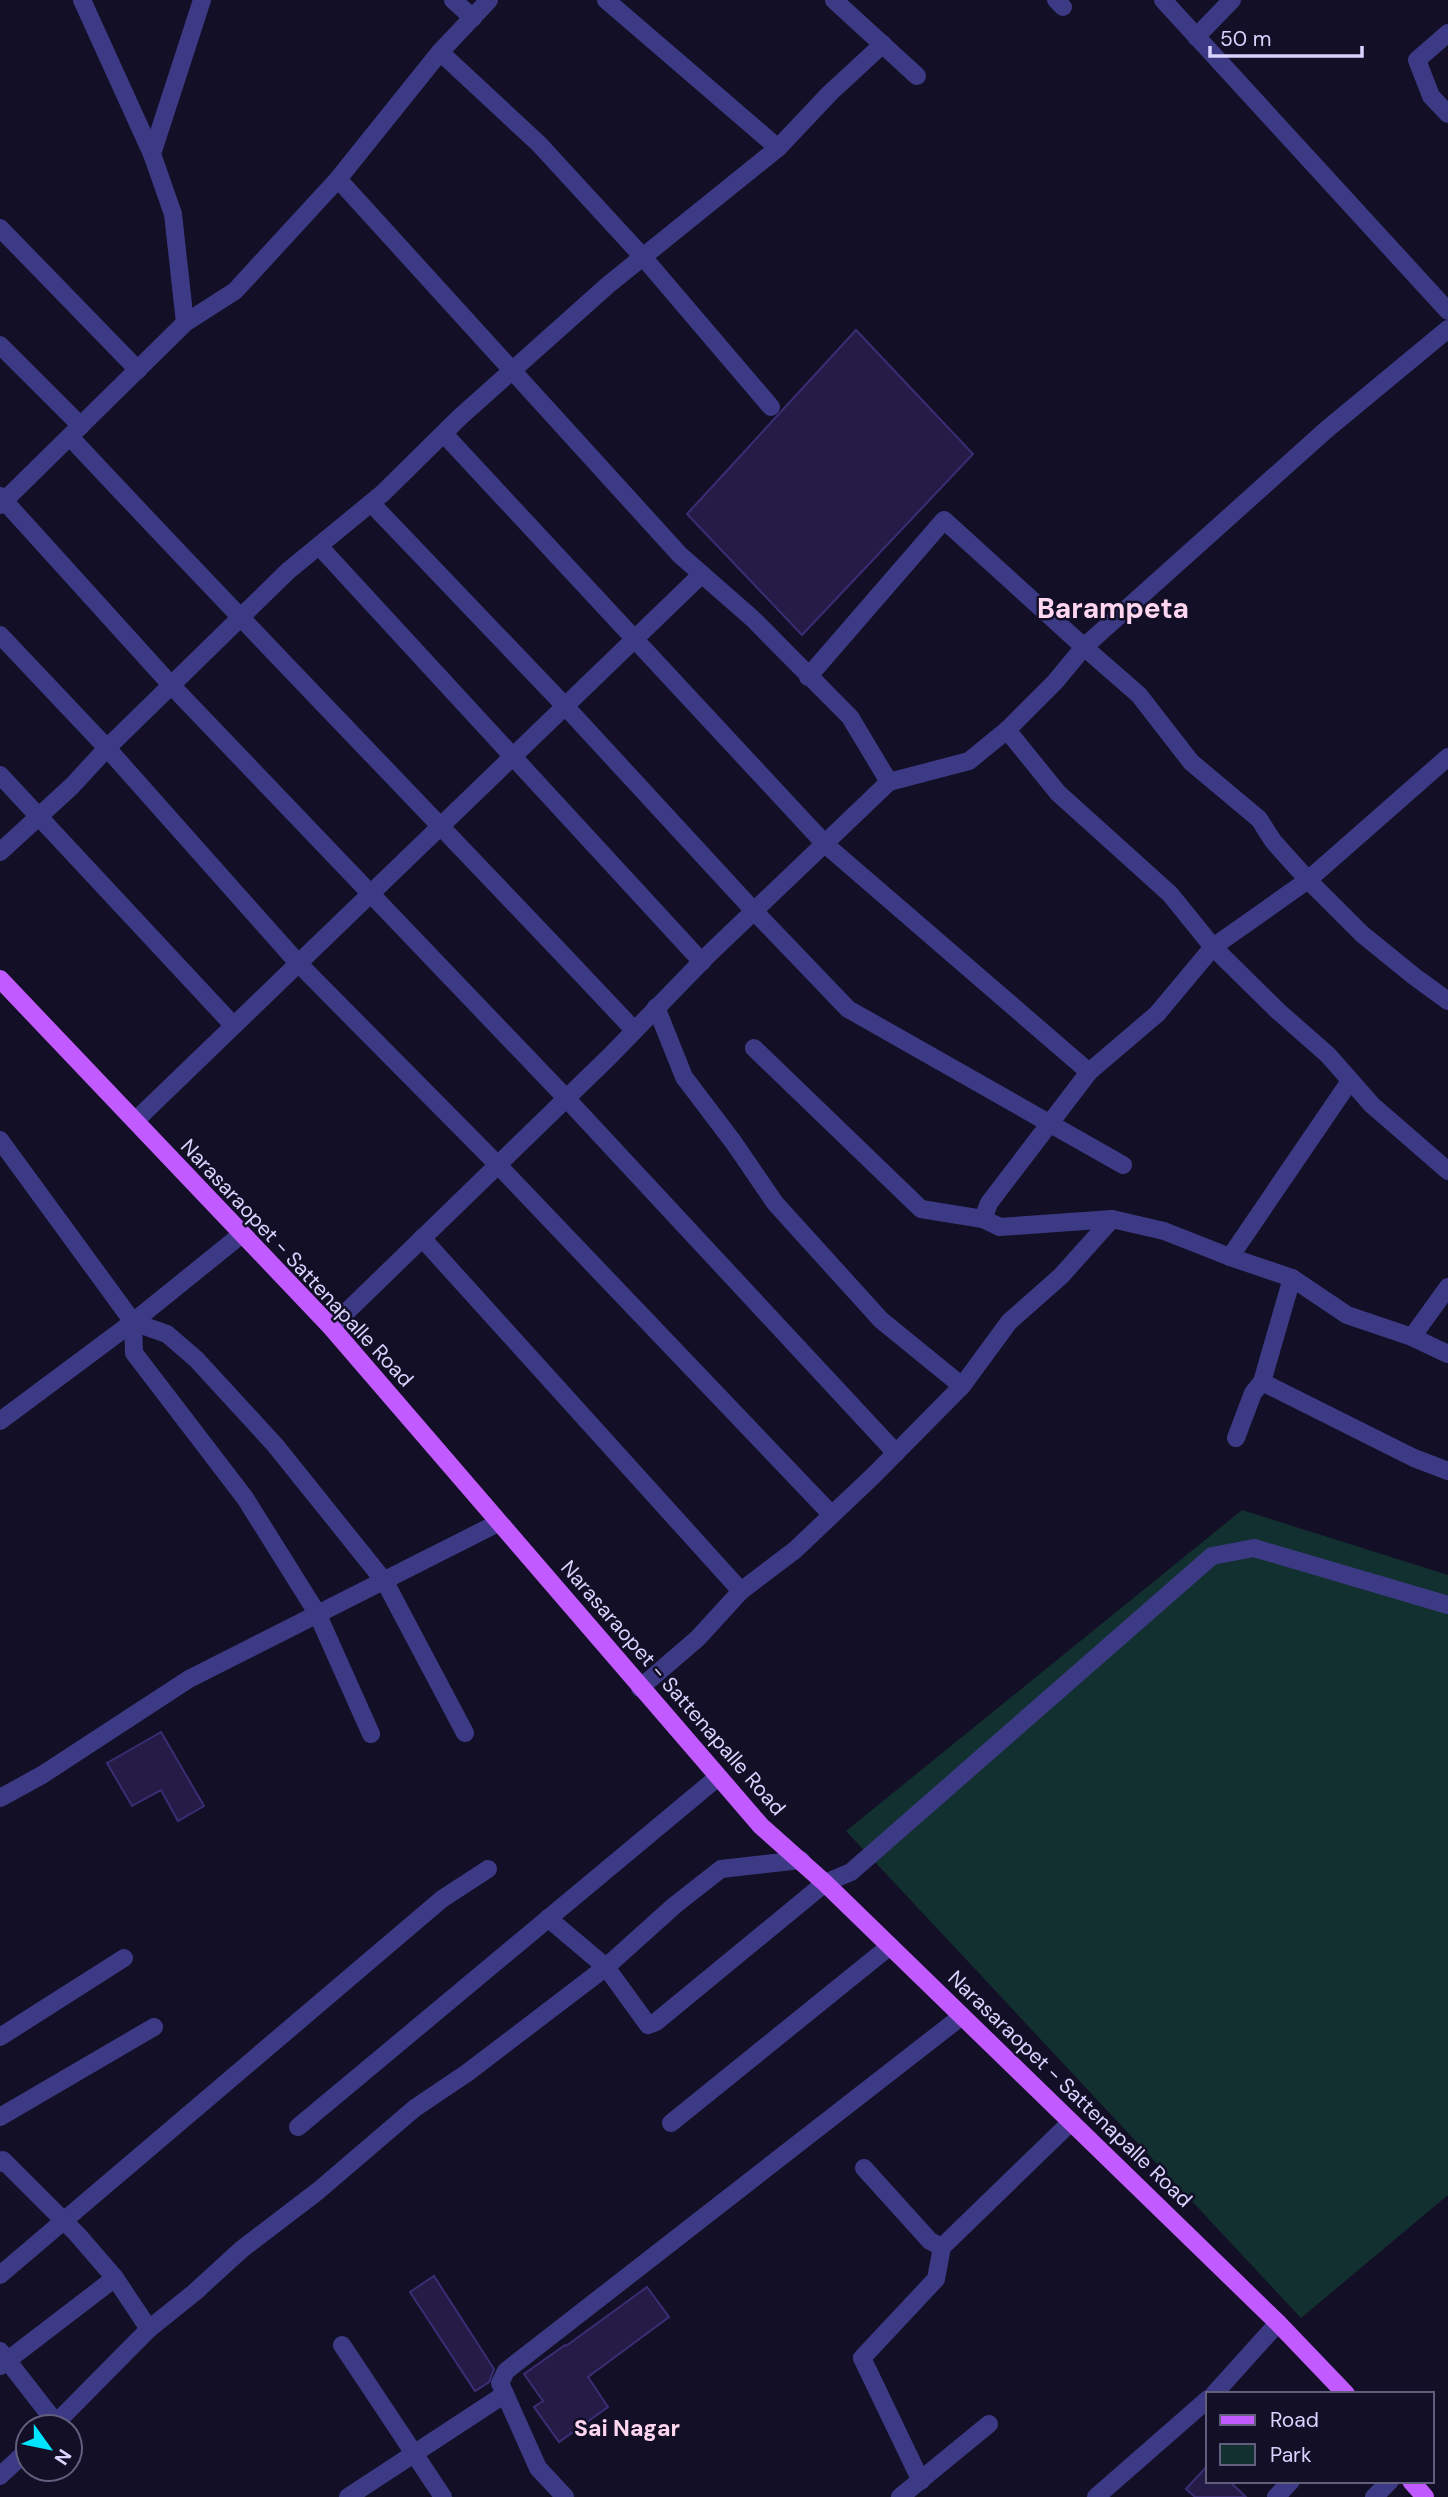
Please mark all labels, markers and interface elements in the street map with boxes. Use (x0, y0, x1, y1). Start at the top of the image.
scale bar (1210, 14, 1362, 58)
text: 50 m (1220, 25, 1271, 53)
district label: Barampeta (1037, 590, 1189, 627)
street label: Narasaraopet - Sattenapalle Road (174, 1133, 420, 1393)
street label: Narasaraopet - Sattenapalle Road (554, 1554, 792, 1822)
street label: Narasaraopet - Sattenapalle Road (942, 1965, 1198, 2213)
legend (1206, 2392, 1434, 2483)
text: Road (1270, 2406, 1319, 2434)
north arrow (14, 2413, 84, 2483)
district label: Sai Nagar (574, 2413, 680, 2443)
text: Park (1270, 2441, 1312, 2469)
text: N (49, 2444, 77, 2470)

